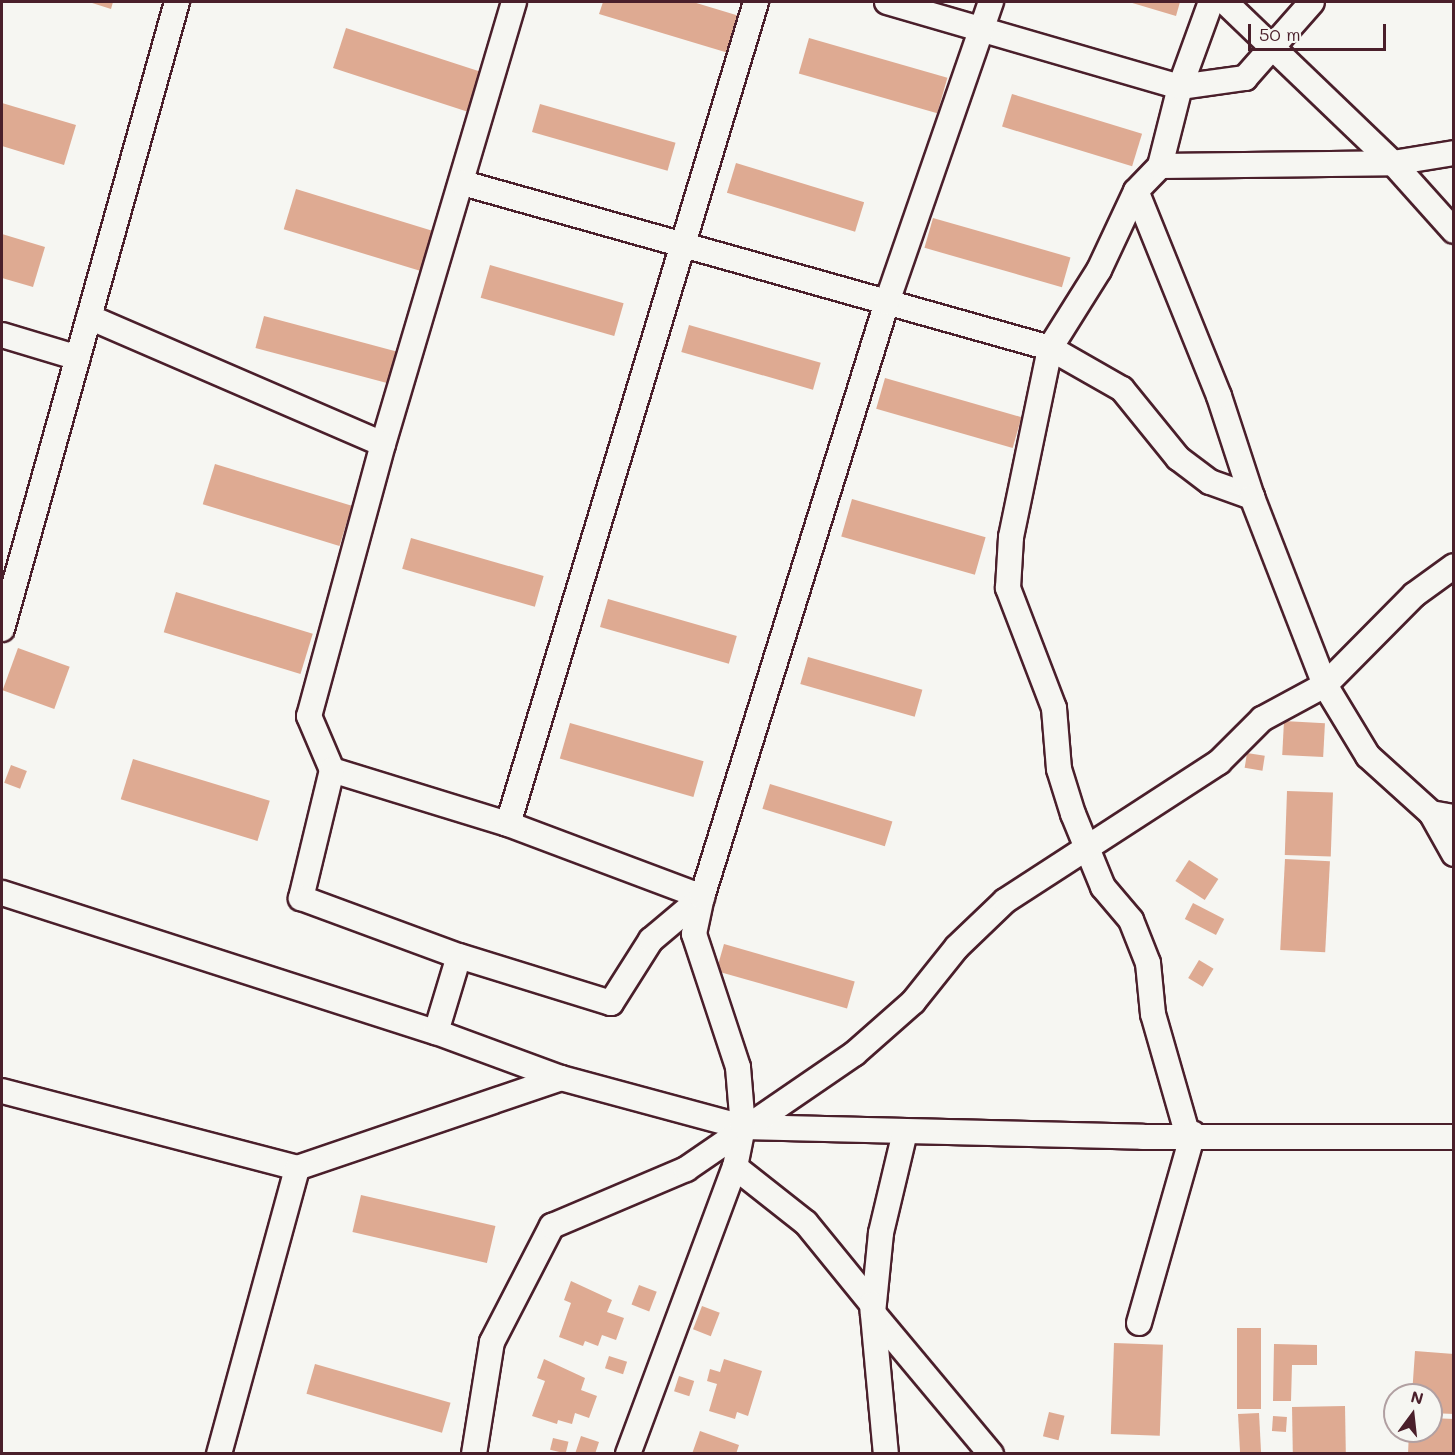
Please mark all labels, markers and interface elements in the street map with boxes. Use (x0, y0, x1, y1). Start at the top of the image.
scale bar (1251, 12, 1389, 50)
text: 50 m (1259, 22, 1301, 46)
north arrow (1383, 1383, 1443, 1443)
text: N (1409, 1385, 1426, 1409)

